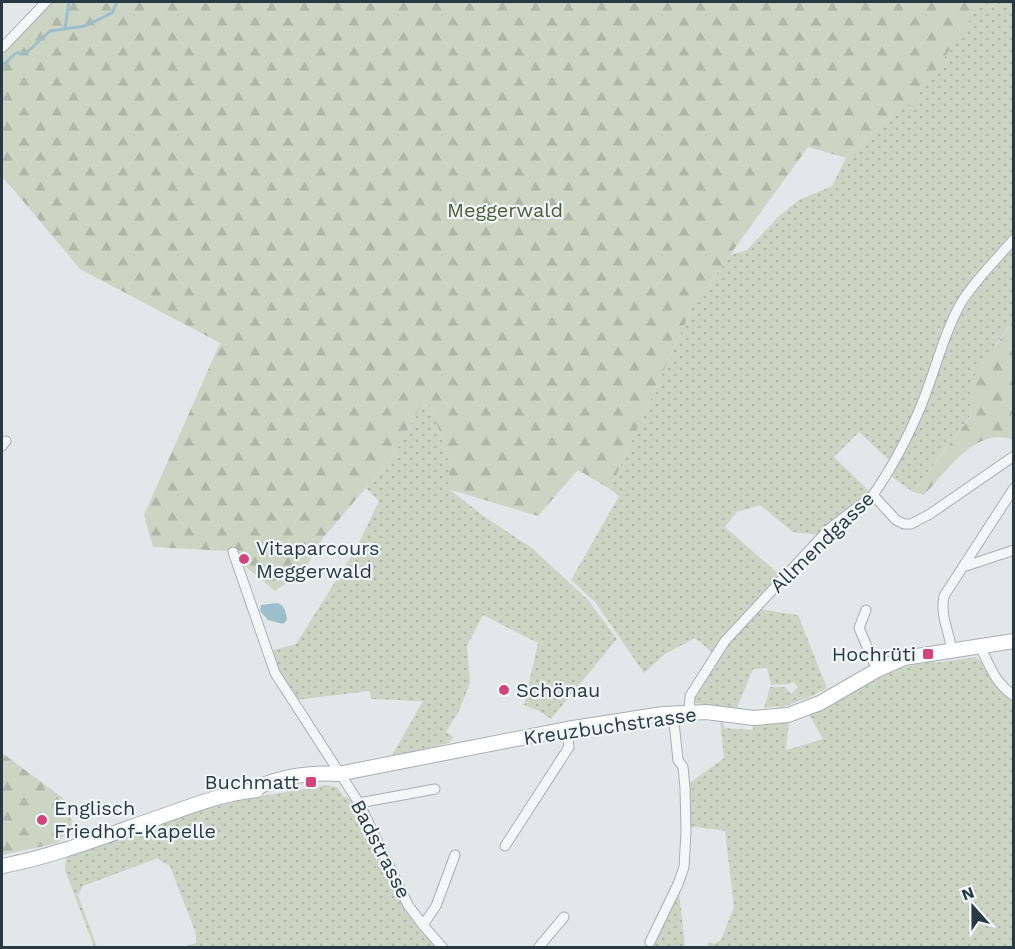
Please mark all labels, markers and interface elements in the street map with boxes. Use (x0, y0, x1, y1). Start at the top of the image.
park label: Meggerwald (447, 198, 563, 222)
street label: Allmendgasse (765, 486, 879, 598)
place label: Vitaparcours Meggerwald (256, 536, 380, 583)
marker: Vitaparcours Meggerwald (237, 552, 251, 566)
place label: Hochrüti (832, 642, 916, 666)
marker: Hochrüti (921, 647, 935, 661)
place label: Schönau (516, 678, 600, 702)
marker: Schönau (497, 683, 511, 697)
street label: Kreuzbuchstrasse (522, 702, 698, 750)
place label: Buchmatt (205, 770, 300, 794)
marker: Buchmatt (304, 775, 318, 789)
place label: Englisch Friedhof-Kapelle (54, 796, 216, 843)
street label: Badstrasse (346, 796, 416, 902)
marker: Englisch Friedhof-Kapelle (35, 813, 49, 827)
north arrow (943, 877, 1003, 937)
text: N (959, 882, 977, 904)

